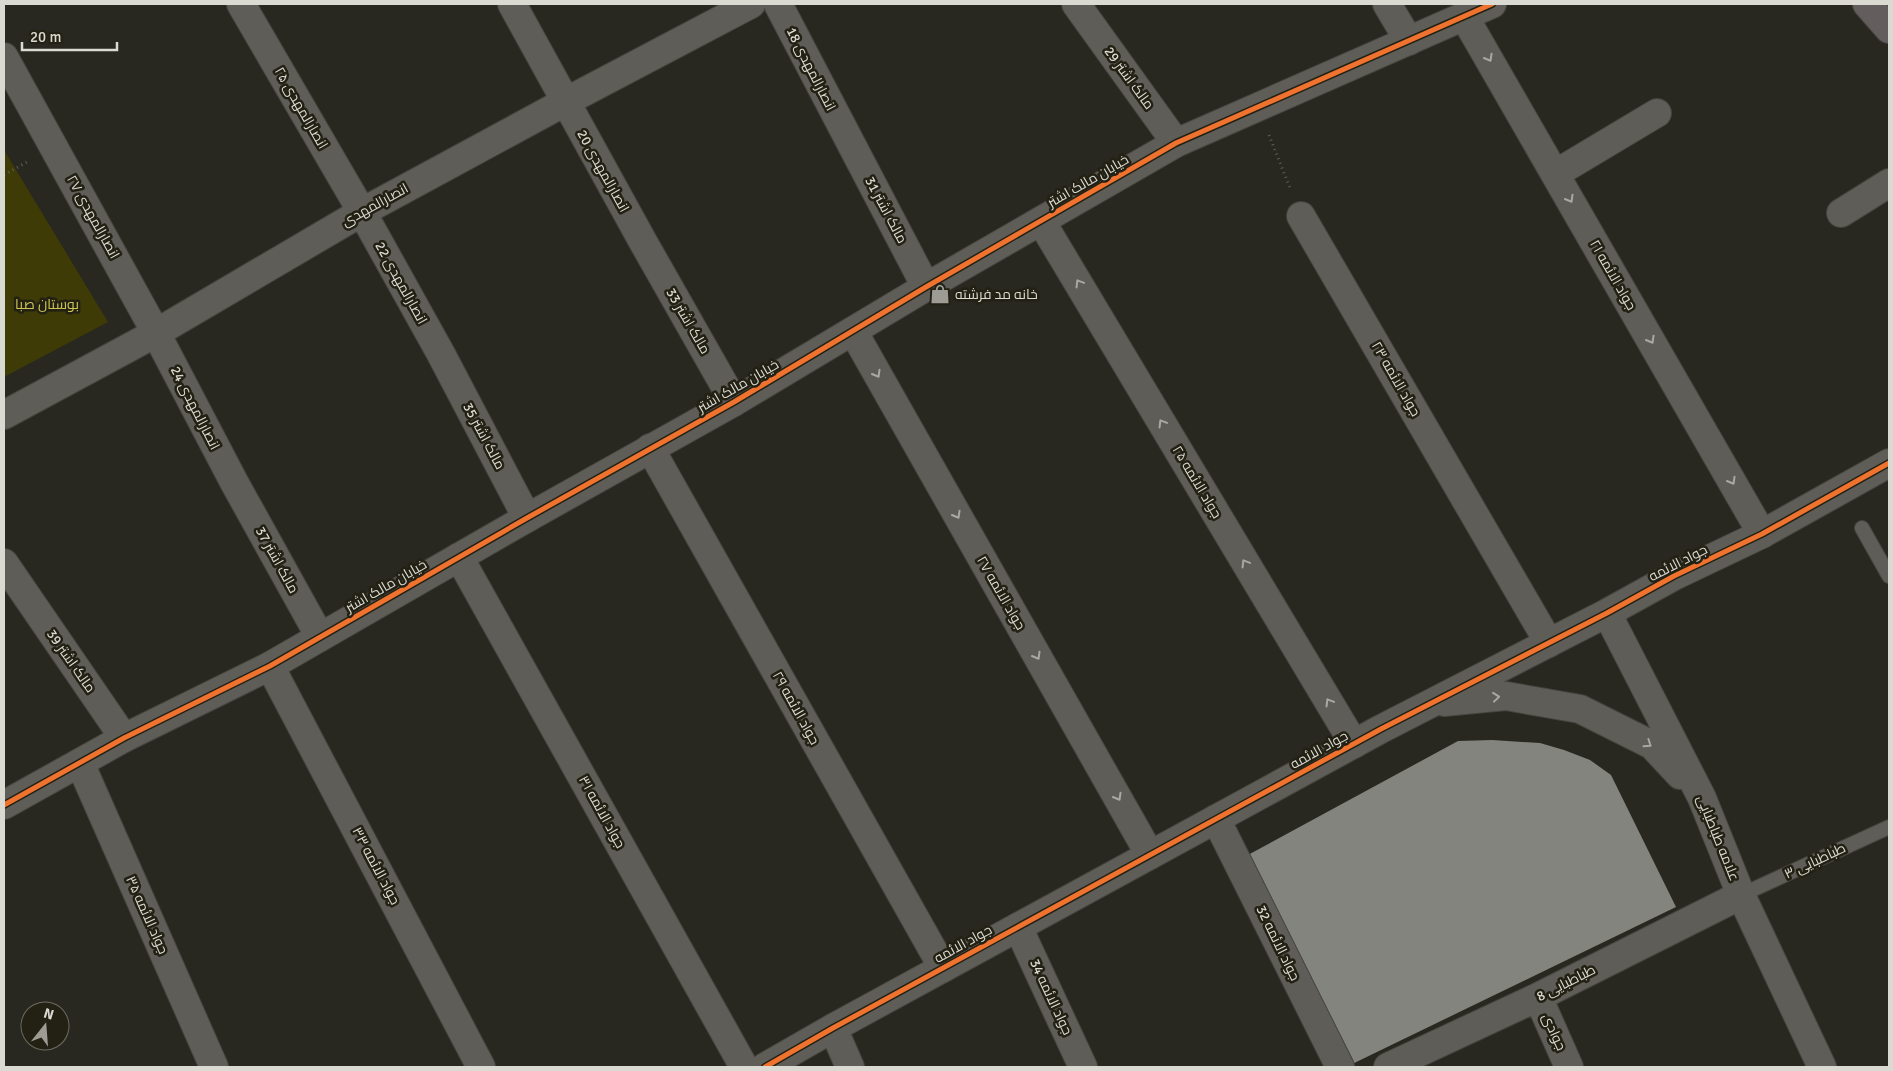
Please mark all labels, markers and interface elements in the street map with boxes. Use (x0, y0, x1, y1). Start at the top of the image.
scale bar (22, 20, 118, 52)
street label: انصارالمهدی 18 (783, 24, 839, 114)
text: 20 m (30, 28, 61, 46)
street label: مالک اشتر 29 (1101, 43, 1157, 113)
one-way arrow (1482, 53, 1492, 62)
street label: انصارالمهدی ۲۵ (271, 64, 331, 152)
street label: انصارالمهدی 20 (573, 127, 633, 215)
street label: خیابان مالک اشتر (1043, 151, 1132, 212)
street label: انصارالمهدی ۲۷ (63, 172, 123, 262)
street label: مالک اشتر 31 (861, 174, 911, 246)
street label: انصارالمهدی (339, 180, 411, 230)
one-way arrow (1563, 194, 1573, 203)
street label: جواد الائمه ۲۱ (1586, 237, 1640, 313)
street label: انصارالمهدی 22 (371, 239, 431, 327)
one-way arrow (1075, 280, 1085, 289)
shop icon: خانه مد فرشته (929, 283, 951, 305)
street label: مالک اشتر 33 (662, 285, 714, 357)
place label: خانه مد فرشته (955, 286, 1038, 303)
park label: بوستان صبا (15, 296, 79, 313)
one-way arrow (1644, 334, 1654, 343)
street label: جواد الائمه ۲۳ (1368, 339, 1424, 419)
street label: خیابان مالک اشتر (693, 356, 782, 417)
street label: انصارالمهدی 24 (167, 363, 223, 453)
one-way arrow (870, 368, 880, 377)
street label: مالک اشتر 35 (459, 400, 509, 472)
one-way arrow (1158, 420, 1168, 429)
street label: جواد الائمه ۲۵ (1169, 443, 1225, 521)
one-way arrow (1725, 475, 1735, 484)
one-way arrow (951, 510, 961, 519)
street label: مالک اشتر 37 (252, 524, 302, 596)
street label: جواد الائمه (1646, 541, 1710, 585)
street label: جواد الائمه ۲۷ (973, 553, 1029, 633)
street label: خیابان مالک اشتر (341, 556, 430, 617)
one-way arrow (1242, 559, 1252, 568)
street label: مالک اشتر 39 (43, 626, 99, 696)
one-way arrow (1031, 651, 1041, 660)
street label: جواد الائمه ۲۹ (769, 668, 823, 748)
one-way arrow (1492, 692, 1500, 703)
one-way arrow (1325, 699, 1335, 708)
street label: جواد الائمه (1287, 727, 1351, 773)
one-way arrow (1643, 738, 1652, 748)
street label: جواد الائمه ۳۱ (575, 773, 629, 851)
one-way arrow (1111, 792, 1121, 801)
street label: علامه طباطبایی (1693, 793, 1743, 883)
street label: جواد الائمه ۳۳ (348, 824, 404, 908)
street label: طباطبایی ۳ (1782, 839, 1848, 883)
street label: جواد الائمه ۳۵ (122, 873, 172, 957)
street label: جواد الائمه 32 (1252, 903, 1304, 983)
street label: جواد الائمه (931, 921, 995, 967)
street label: جواد الائمه 34 (1026, 956, 1076, 1038)
street label: طباطبایی 8 (1534, 961, 1598, 1005)
north arrow (20, 1001, 70, 1051)
text: N (42, 1004, 56, 1024)
street label: جوادی (1538, 1011, 1570, 1053)

